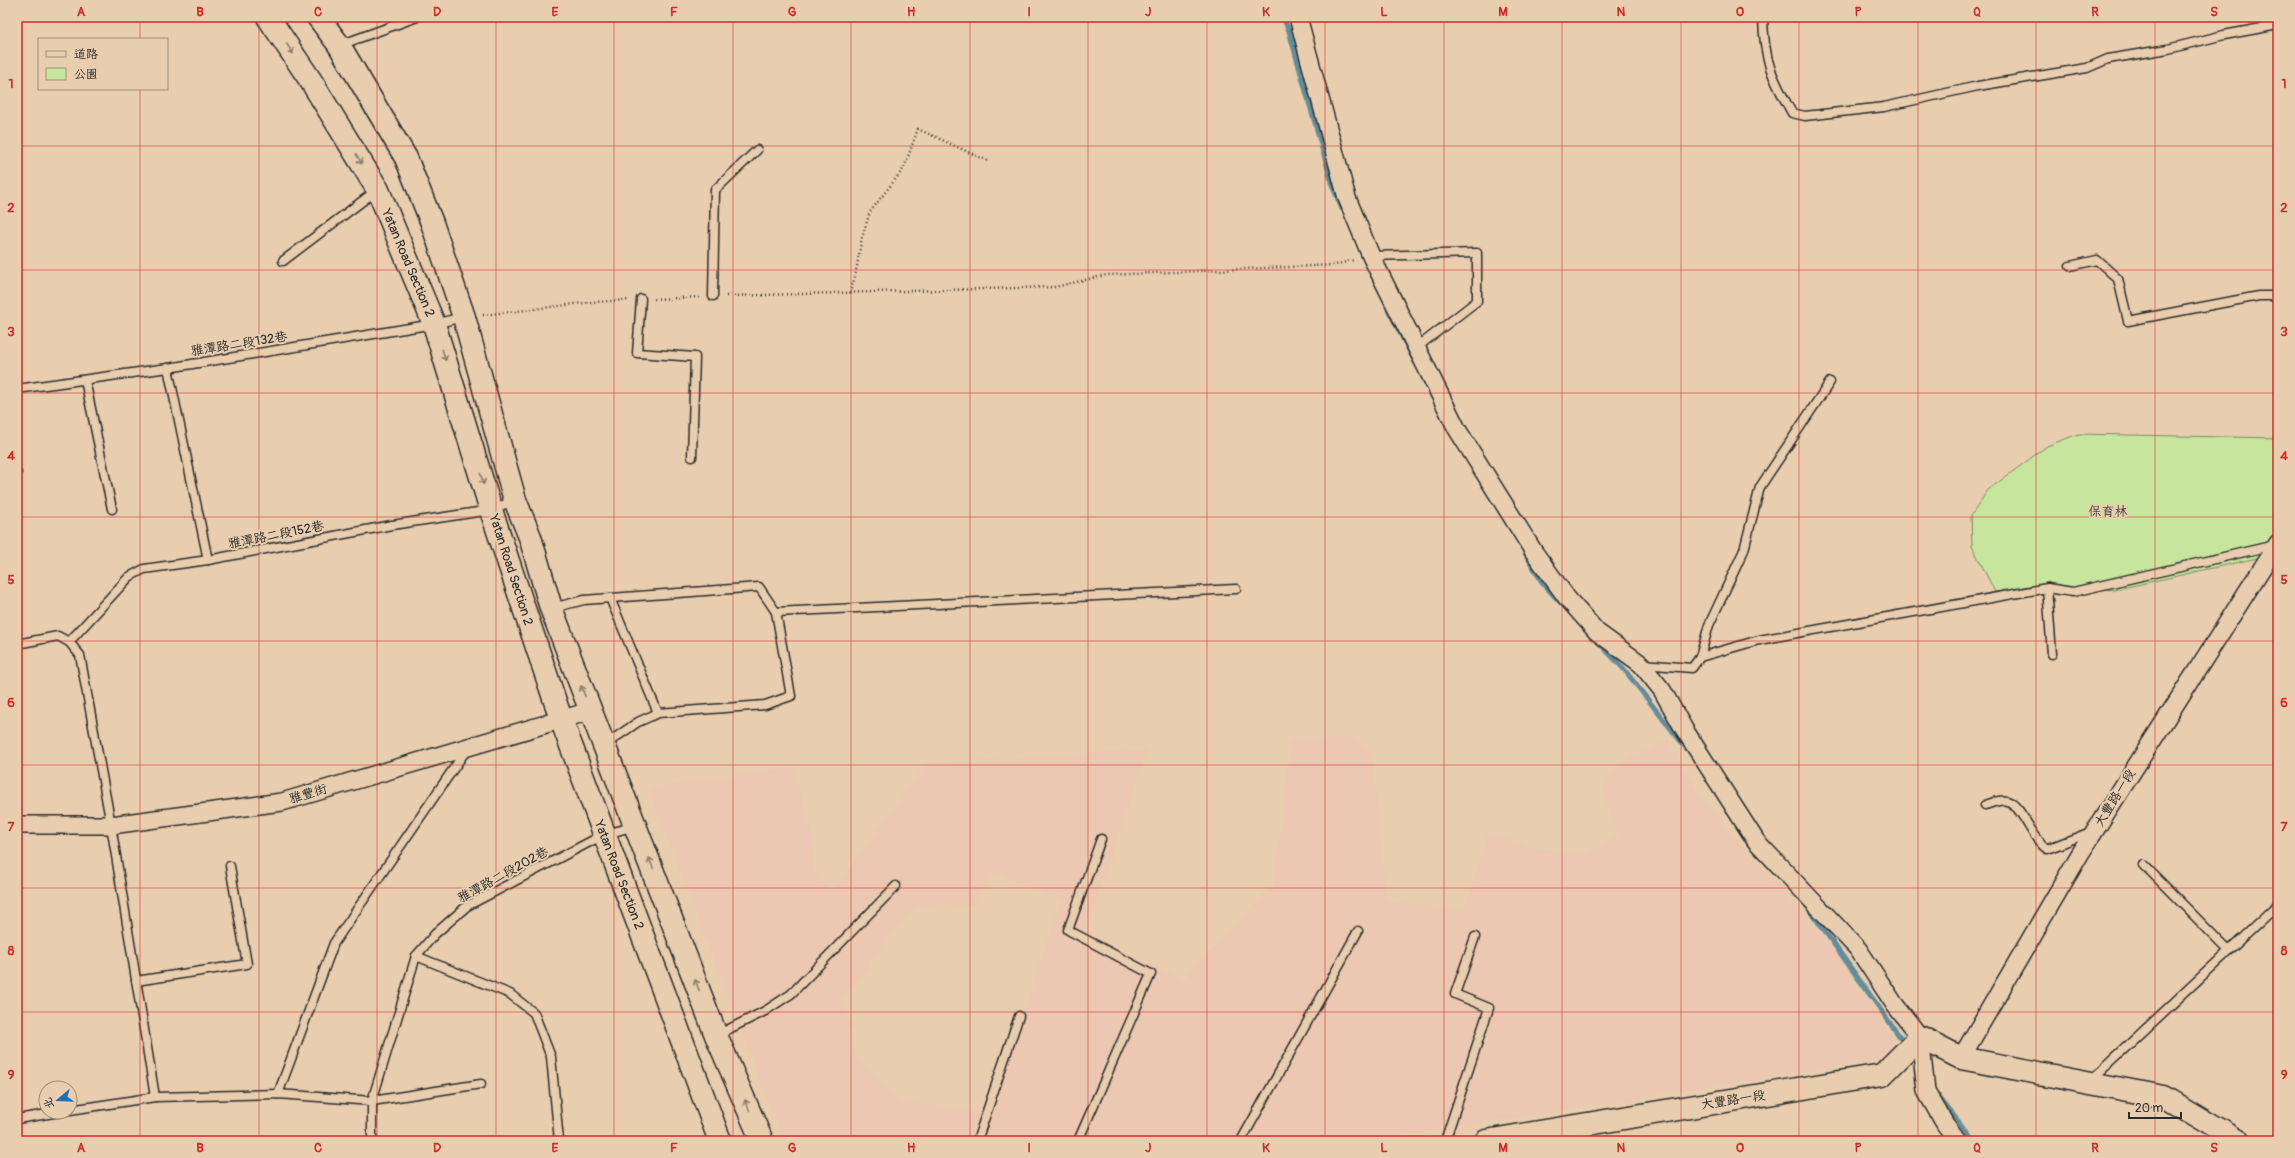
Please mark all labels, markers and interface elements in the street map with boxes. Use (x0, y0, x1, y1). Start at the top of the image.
text: A (77, 4, 86, 20)
text: B (196, 4, 204, 20)
text: C (314, 4, 322, 20)
text: D (433, 4, 441, 20)
text: E (552, 4, 559, 20)
text: F (670, 4, 678, 20)
text: G (788, 4, 797, 20)
text: H (907, 4, 915, 20)
text: I (1027, 4, 1031, 20)
text: J (1145, 4, 1151, 20)
text: K (1262, 4, 1270, 20)
text: L (1380, 4, 1388, 20)
text: M (1498, 4, 1508, 20)
text: N (1617, 4, 1626, 20)
text: O (1736, 4, 1745, 20)
text: P (1854, 4, 1862, 20)
text: Q (1973, 4, 1981, 20)
text: R (2091, 4, 2099, 20)
text: S (2210, 4, 2218, 20)
legend (38, 38, 168, 90)
one-way arrow (286, 43, 294, 54)
text: 道路 (74, 47, 98, 62)
text: 公園 (74, 67, 98, 82)
text: 1 (8, 76, 14, 92)
text: 1 (2281, 76, 2287, 92)
one-way arrow (355, 153, 363, 164)
text: 2 (7, 200, 15, 216)
text: 2 (2280, 200, 2288, 216)
street label: Yatan Road Section 2 (378, 206, 438, 319)
text: 3 (7, 324, 15, 340)
text: 3 (2280, 324, 2288, 340)
street label: 雅潭路二段132巷 (190, 328, 288, 360)
one-way arrow (441, 348, 448, 361)
text: 4 (7, 448, 15, 464)
text: 4 (2280, 448, 2288, 464)
one-way arrow (479, 473, 486, 486)
park label: 保育林 (2088, 504, 2128, 520)
street label: Yatan Road Section 2 (485, 511, 537, 628)
street label: 雅潭路二段152巷 (227, 518, 325, 552)
text: 5 (7, 572, 15, 588)
text: 5 (2280, 572, 2288, 588)
one-way arrow (578, 685, 586, 697)
text: 6 (7, 695, 15, 711)
text: 6 (2280, 695, 2288, 711)
street label: 大豐路一段 (2091, 766, 2139, 830)
street label: 雅豐街 (287, 781, 329, 807)
street label: Yatan Road Section 2 (590, 817, 647, 932)
text: 7 (8, 819, 15, 835)
text: 7 (2281, 819, 2288, 835)
street label: 雅潭路二段202巷 (455, 843, 551, 907)
one-way arrow (647, 858, 655, 870)
text: 8 (8, 943, 15, 959)
text: 8 (2281, 943, 2288, 959)
one-way arrow (693, 980, 701, 992)
text: 9 (8, 1067, 15, 1083)
text: 9 (2281, 1067, 2288, 1083)
north arrow (38, 1080, 78, 1120)
street label: 大豐路一段 (1700, 1087, 1766, 1113)
scale bar (2129, 1094, 2181, 1120)
text: 北 (41, 1096, 57, 1110)
one-way arrow (742, 1100, 750, 1112)
text: 20 m (2135, 1101, 2164, 1116)
text: A (77, 1140, 86, 1156)
text: B (196, 1140, 204, 1156)
text: C (314, 1140, 322, 1156)
text: D (433, 1140, 441, 1156)
text: E (552, 1140, 559, 1156)
text: F (670, 1140, 678, 1156)
text: G (788, 1140, 797, 1156)
text: H (907, 1140, 915, 1156)
text: I (1027, 1140, 1031, 1156)
text: J (1145, 1140, 1151, 1156)
text: K (1262, 1140, 1270, 1156)
text: L (1380, 1140, 1388, 1156)
text: M (1498, 1140, 1508, 1156)
text: N (1617, 1140, 1626, 1156)
text: O (1736, 1140, 1745, 1156)
text: P (1854, 1140, 1862, 1156)
text: Q (1973, 1140, 1981, 1156)
text: R (2091, 1140, 2099, 1156)
text: S (2210, 1140, 2218, 1156)

